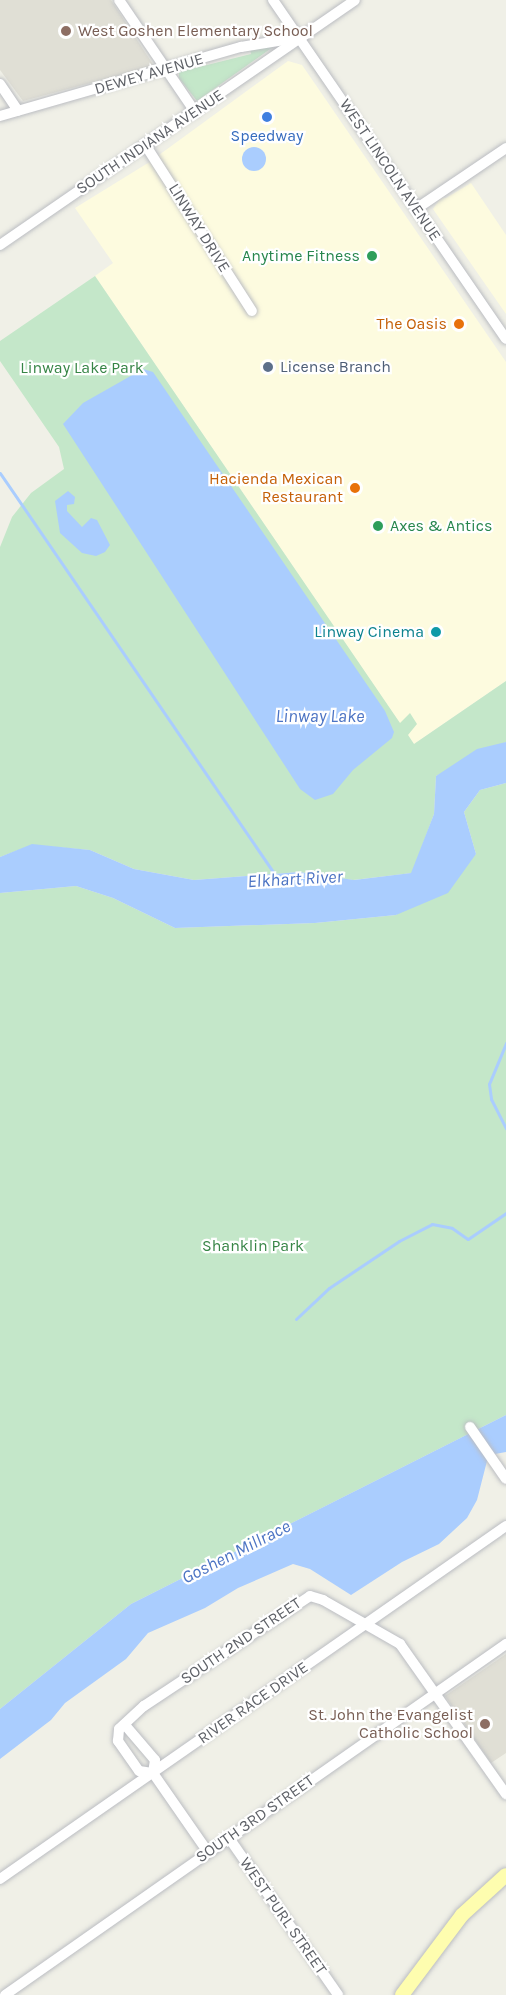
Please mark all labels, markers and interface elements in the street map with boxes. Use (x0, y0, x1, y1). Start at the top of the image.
place label: West Goshen Elementary School (78, 21, 313, 41)
marker: West Goshen Elementary School (59, 24, 73, 38)
street label: DEWEY AVENUE (92, 49, 206, 99)
street label: SOUTH INDIANA AVENUE (73, 85, 227, 199)
street label: WEST LINCOLN AVENUE (335, 95, 445, 245)
marker: Speedway (260, 110, 274, 124)
place label: Speedway (231, 126, 303, 146)
street label: LINWAY DRIVE (164, 180, 234, 276)
place label: Anytime Fitness (242, 246, 360, 266)
marker: Anytime Fitness (365, 249, 379, 263)
place label: The Oasis (377, 314, 447, 334)
marker: The Oasis (452, 317, 466, 331)
place label: License Branch (280, 357, 391, 377)
park label: Linway Lake Park (20, 358, 144, 378)
marker: License Branch (261, 360, 275, 374)
place label: Hacienda Mexican Restaurant (209, 469, 343, 507)
marker: Hacienda Mexican Restaurant (348, 481, 362, 495)
place label: Axes & Antics (390, 516, 493, 536)
marker: Axes & Antics (371, 519, 385, 533)
place label: Linway Cinema (314, 622, 424, 642)
marker: Linway Cinema (429, 625, 443, 639)
water label: Linway Lake (276, 705, 364, 727)
water label: Elkhart River (247, 866, 343, 892)
park label: Shanklin Park (202, 1236, 304, 1256)
water label: Goshen Millrace (178, 1515, 294, 1589)
street label: SOUTH 2ND STREET (177, 1594, 305, 1688)
street label: RIVER RACE DRIVE (194, 1658, 312, 1748)
place label: St. John the Evangelist Catholic School (308, 1705, 473, 1743)
marker: St. John the Evangelist Catholic School (478, 1717, 492, 1731)
street label: SOUTH 3RD STREET (192, 1771, 318, 1867)
street label: WEST PURL STREET (235, 1854, 331, 1978)

